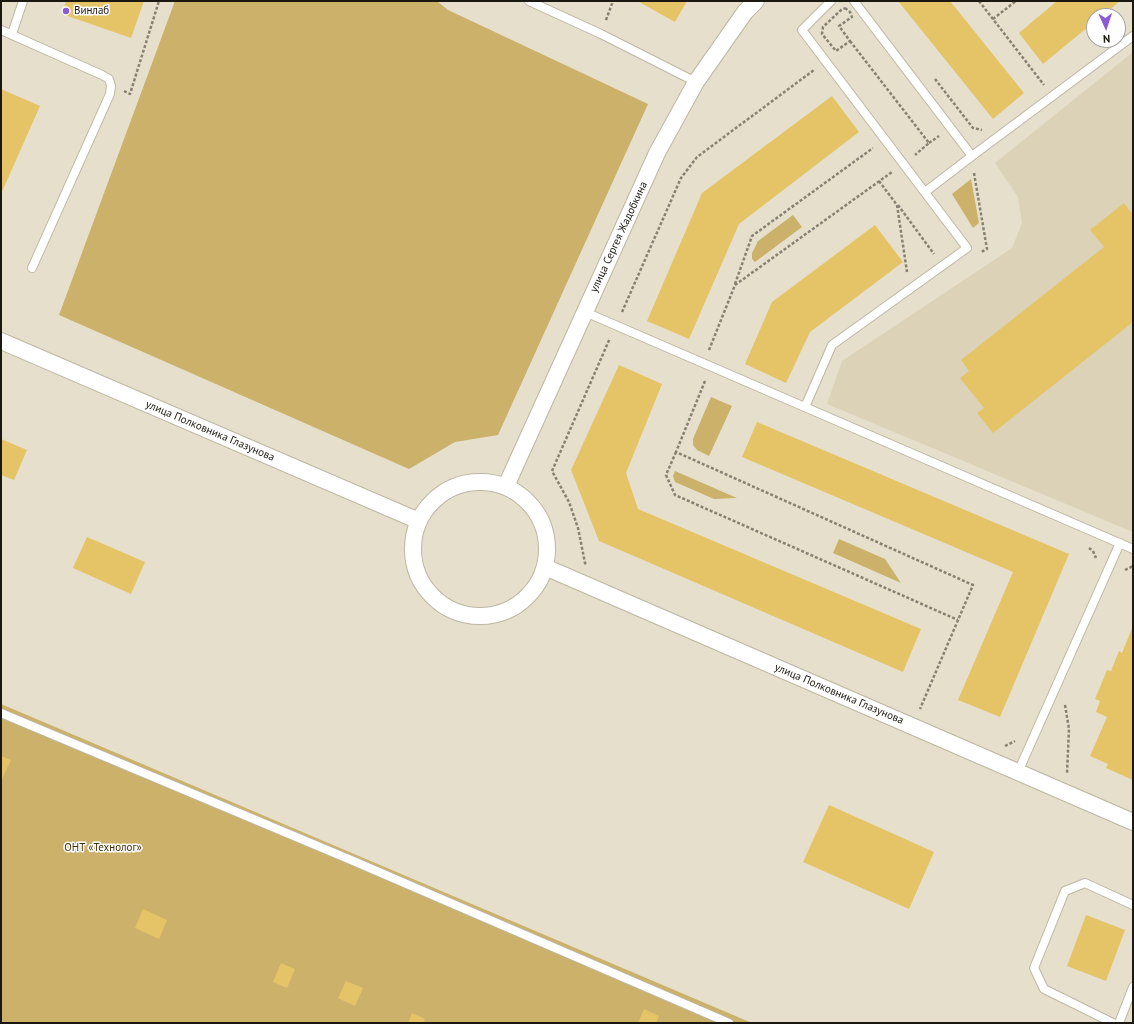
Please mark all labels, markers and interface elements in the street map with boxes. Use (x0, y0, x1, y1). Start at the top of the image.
place label: Винлаб (74, 4, 109, 18)
marker: Винлаб (61, 6, 71, 16)
north arrow (1086, 8, 1126, 48)
text: N (1103, 32, 1111, 46)
street label: улица Сергея Жадобкина (588, 180, 650, 294)
street label: улица Полковника Глазунова (143, 398, 277, 464)
street label: улица Полковника Глазунова (772, 661, 906, 727)
park label: ОНТ «Технолог» (64, 841, 142, 855)

